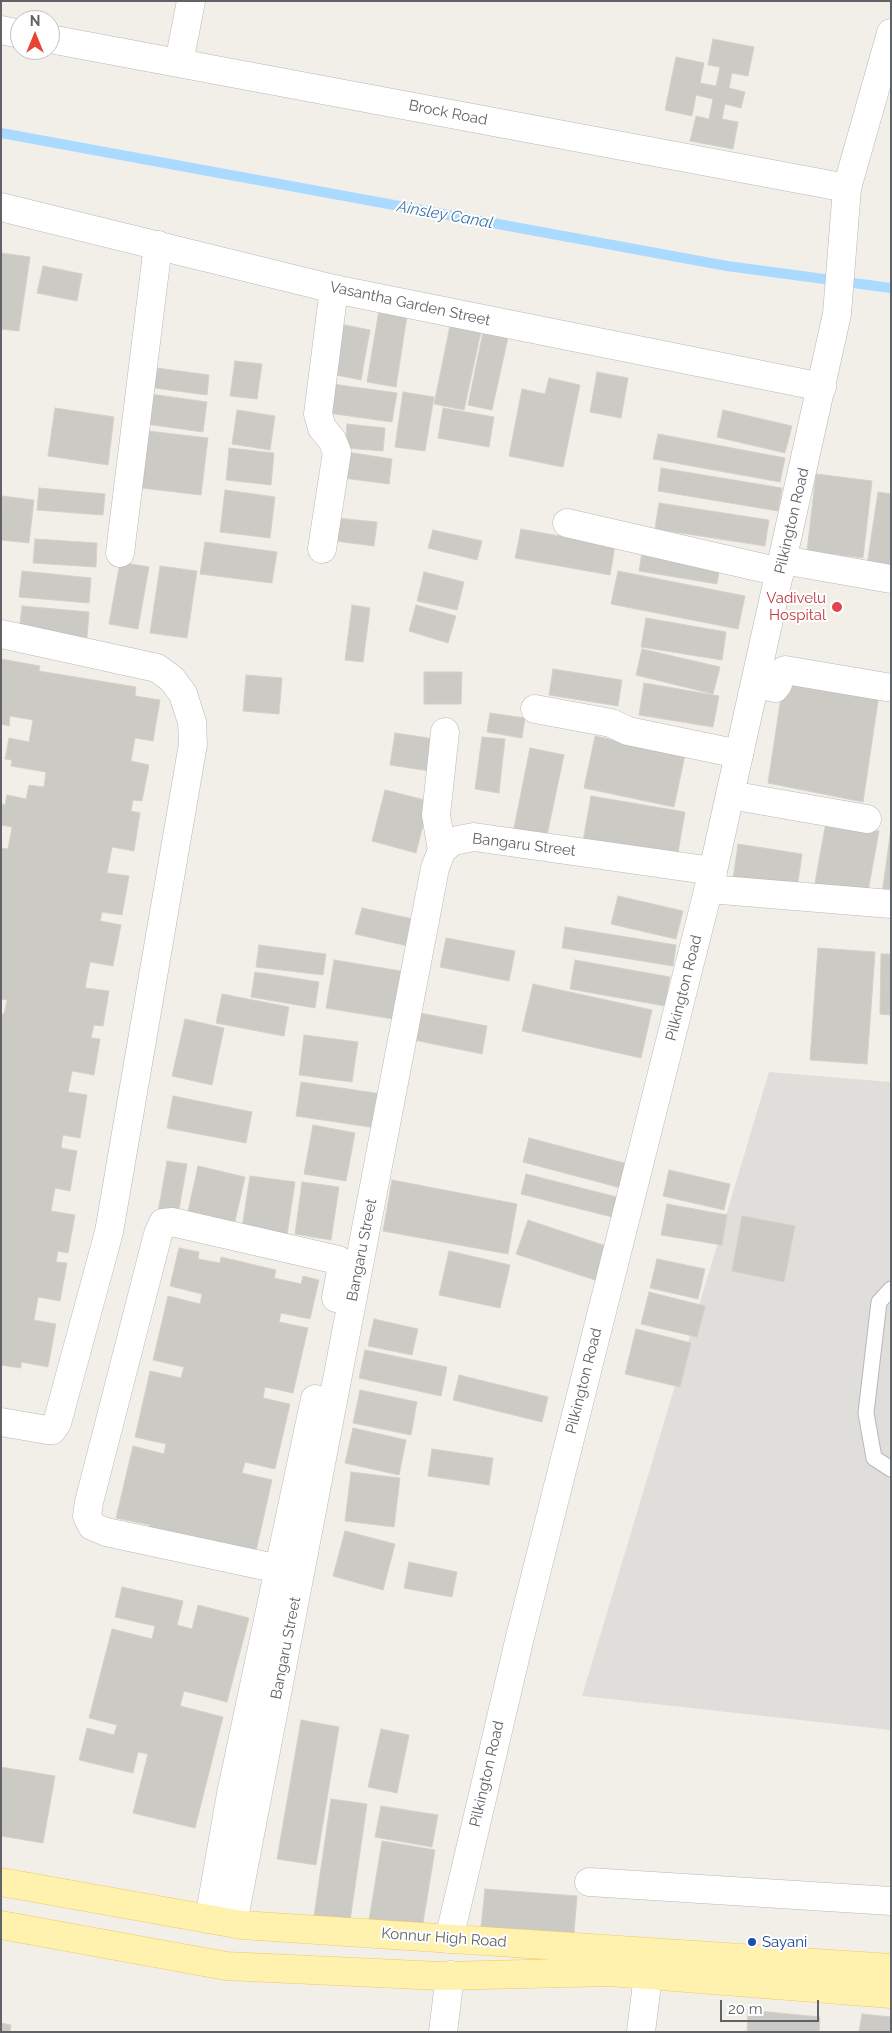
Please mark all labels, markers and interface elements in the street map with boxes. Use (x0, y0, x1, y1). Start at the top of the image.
north arrow (10, 10, 60, 60)
text: N (30, 13, 40, 29)
street label: Brock Road (407, 97, 489, 129)
water label: Ainsley Canal (395, 197, 495, 233)
street label: Vasantha Garden Street (328, 278, 492, 330)
street label: Pilkington Road (771, 466, 813, 576)
place label: Vadivelu Hospital (766, 589, 826, 624)
marker: Vadivelu Hospital (830, 600, 844, 614)
street label: Bangaru Street (471, 830, 577, 860)
street label: Pilkington Road (662, 933, 706, 1043)
street label: Bangaru Street (343, 1197, 381, 1303)
street label: Pilkington Road (562, 1326, 606, 1436)
street label: Bangaru Street (267, 1595, 305, 1701)
street label: Pilkington Road (466, 1719, 508, 1829)
street label: Konnur High Road (381, 1925, 507, 1951)
place label: Sayani (762, 1933, 807, 1951)
marker: Sayani (746, 1936, 758, 1948)
scale bar (722, 1990, 821, 2022)
text: 20 m (728, 2000, 763, 2018)

